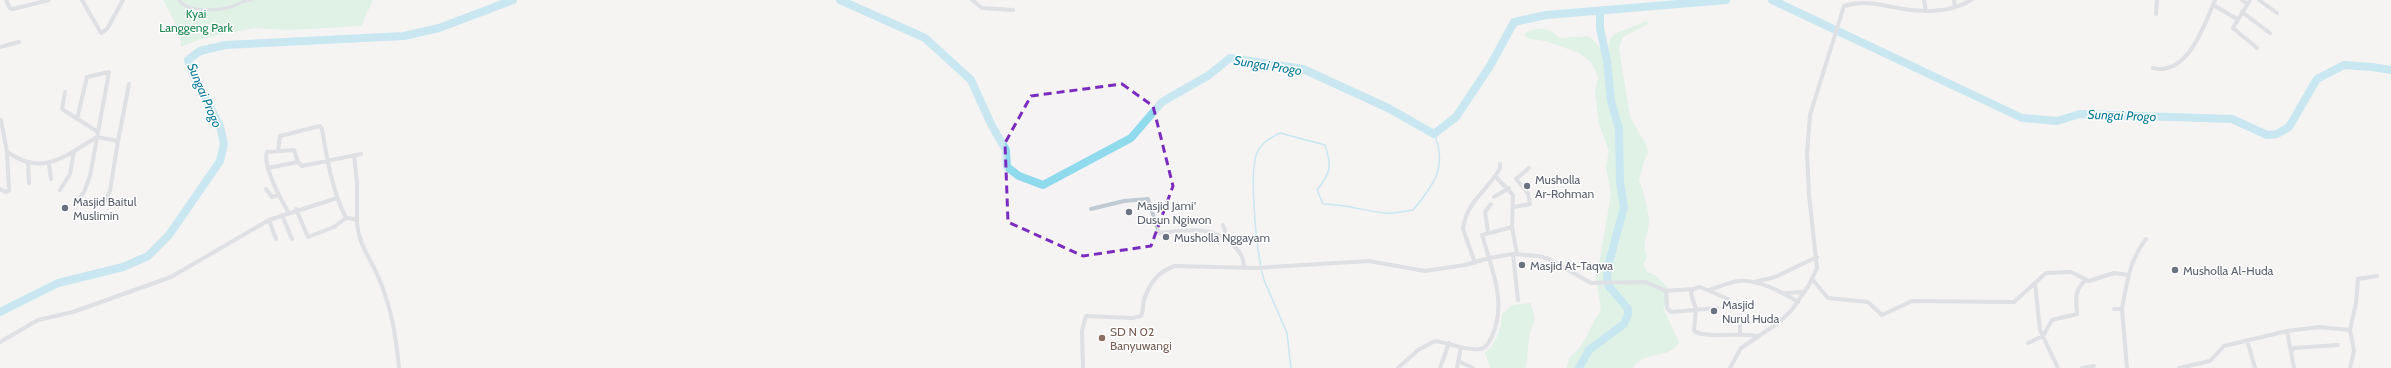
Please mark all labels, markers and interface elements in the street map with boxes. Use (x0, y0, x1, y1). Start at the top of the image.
park label: Kyai Langgeng Park (159, 6, 233, 35)
water label: Sungai Progo (1233, 52, 1303, 78)
water label: Sungai Progo (184, 60, 226, 130)
water label: Sungai Progo (2087, 106, 2157, 124)
place label: Musholla Ar-Rohman (1535, 172, 1594, 201)
marker: Musholla Ar-Rohman (1522, 181, 1532, 191)
place label: Masjid Baitul Muslimin (73, 194, 137, 223)
place label: Masjid Jami' Dusun Ngiwon (1137, 198, 1212, 227)
marker: Masjid Baitul Muslimin (60, 203, 70, 213)
marker: Masjid Jami' Dusun Ngiwon (1124, 207, 1134, 217)
place label: Musholla Nggayam (1174, 230, 1270, 245)
marker: Musholla Nggayam (1161, 232, 1171, 242)
place label: Masjid At-Taqwa (1530, 258, 1613, 273)
marker: Masjid At-Taqwa (1517, 260, 1527, 270)
place label: Musholla Al-Huda (2183, 263, 2274, 278)
marker: Musholla Al-Huda (2170, 265, 2180, 275)
place label: Masjid Nurul Huda (1722, 297, 1780, 326)
marker: Masjid Nurul Huda (1709, 306, 1719, 316)
place label: SD N 02 Banyuwangi (1110, 324, 1172, 353)
marker: SD N 02 Banyuwangi (1097, 333, 1107, 343)

